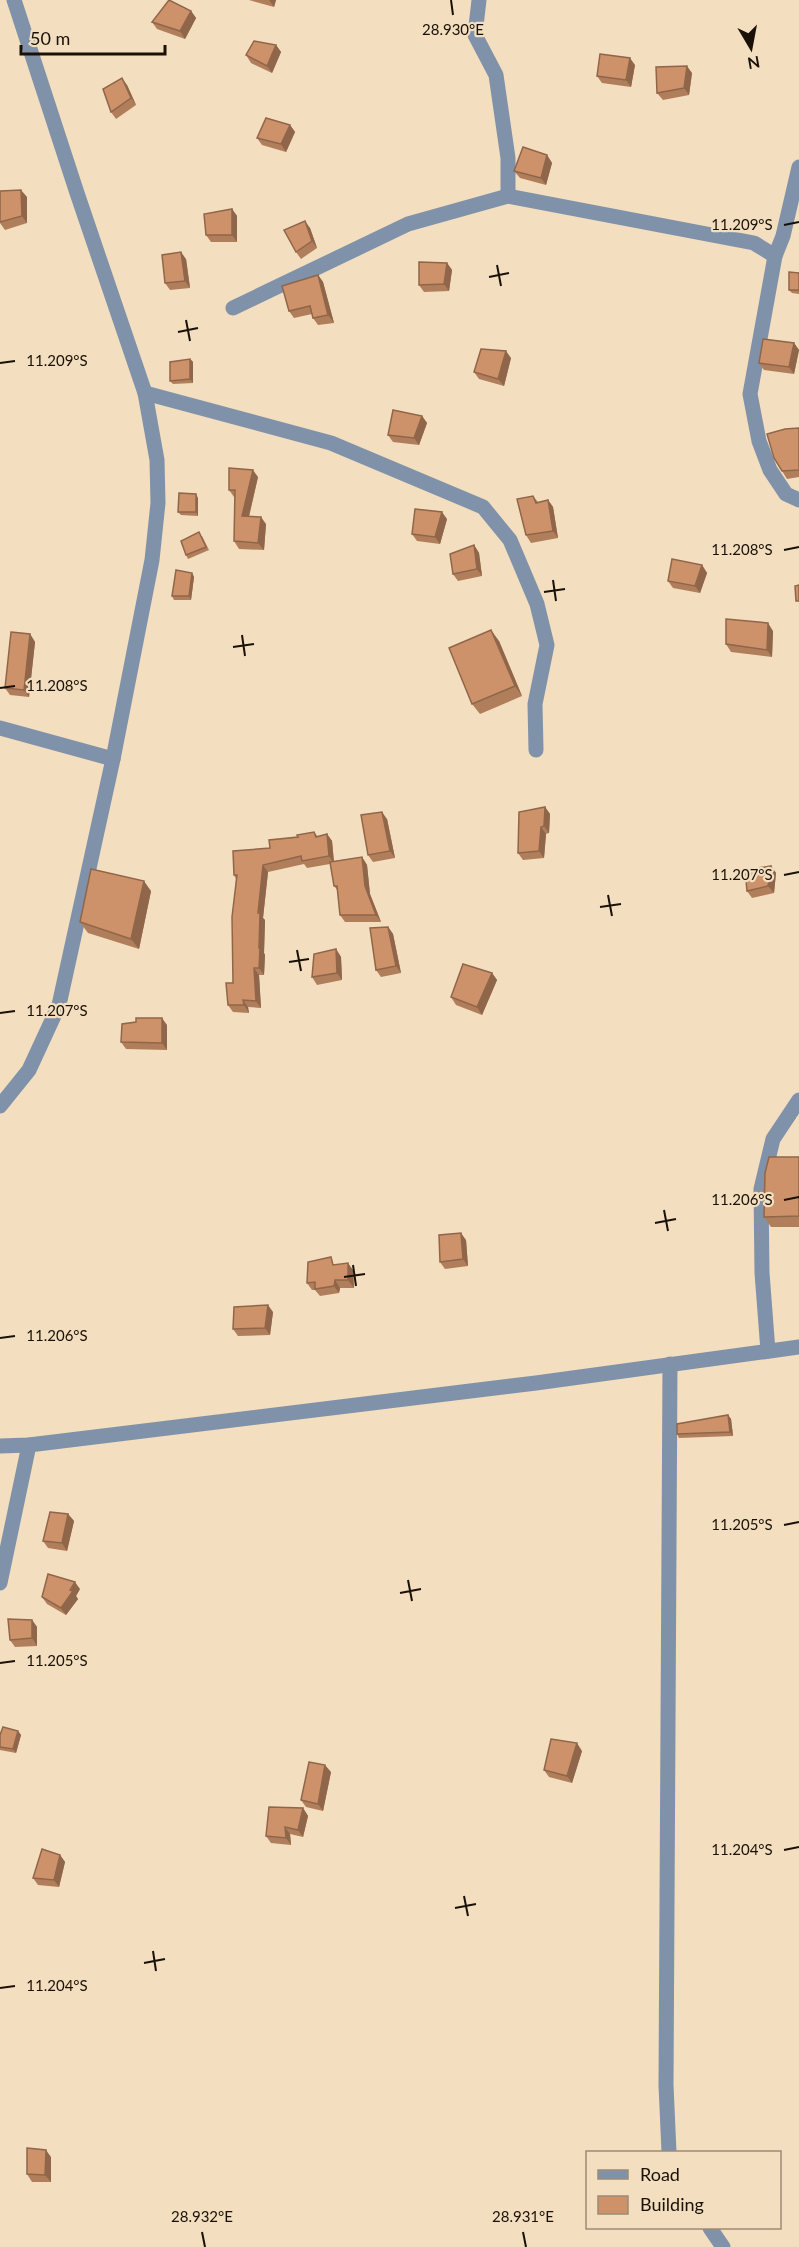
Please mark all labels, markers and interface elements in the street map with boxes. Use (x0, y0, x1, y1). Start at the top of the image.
scale bar (21, 18, 165, 56)
north arrow (721, 18, 781, 78)
text: 28.930°E (422, 20, 484, 38)
text: 50 m (30, 27, 70, 49)
text: N (746, 53, 761, 74)
text: 11.209°S (711, 215, 773, 233)
text: 11.209°S (26, 351, 88, 369)
text: 11.208°S (711, 540, 773, 558)
text: 11.208°S (26, 676, 88, 694)
text: 11.207°S (711, 865, 773, 883)
text: 11.207°S (26, 1001, 88, 1019)
text: 11.206°S (711, 1190, 773, 1208)
text: 11.206°S (26, 1326, 88, 1344)
text: 11.205°S (711, 1515, 773, 1533)
text: 11.205°S (26, 1651, 88, 1669)
text: 11.204°S (711, 1840, 773, 1858)
text: 11.204°S (26, 1976, 88, 1994)
legend (586, 2151, 781, 2229)
text: Road (640, 2163, 680, 2185)
text: Building (640, 2193, 704, 2215)
text: 28.932°E (171, 2207, 233, 2225)
text: 28.931°E (492, 2207, 554, 2225)

